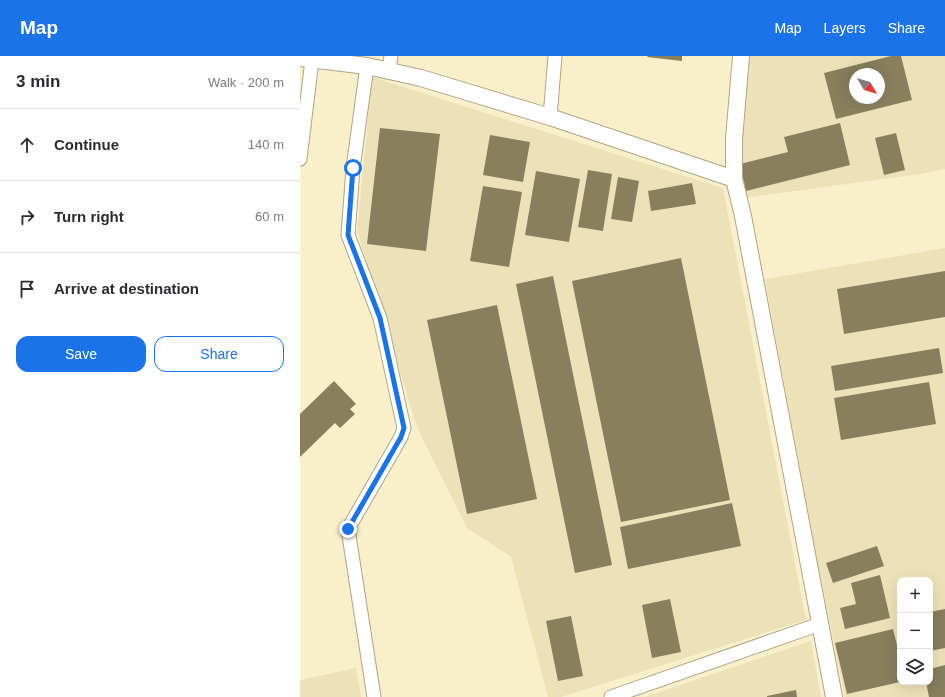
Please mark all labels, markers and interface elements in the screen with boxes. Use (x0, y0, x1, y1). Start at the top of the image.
text: Map (20, 17, 58, 38)
text: Map (774, 20, 802, 36)
text: Layers (824, 20, 866, 36)
text: Share (888, 20, 925, 36)
north arrow (849, 68, 885, 104)
text: 3 min (16, 72, 60, 91)
text: Walk · 200 m (208, 75, 284, 90)
icon: ahead (16, 134, 38, 156)
text: Continue (54, 136, 119, 153)
text: 140 m (248, 137, 284, 152)
route start (344, 159, 362, 177)
icon: right (16, 206, 38, 228)
text: Turn right (54, 208, 124, 225)
text: 60 m (255, 209, 284, 224)
icon: arrive (16, 278, 38, 300)
text: Arrive at destination (54, 280, 199, 297)
button: Save (16, 336, 146, 372)
button: Share (154, 336, 284, 372)
route end (339, 520, 357, 538)
map controls (897, 577, 933, 685)
button: + (897, 577, 933, 613)
button: − (897, 613, 933, 649)
button: layers (897, 649, 933, 685)

